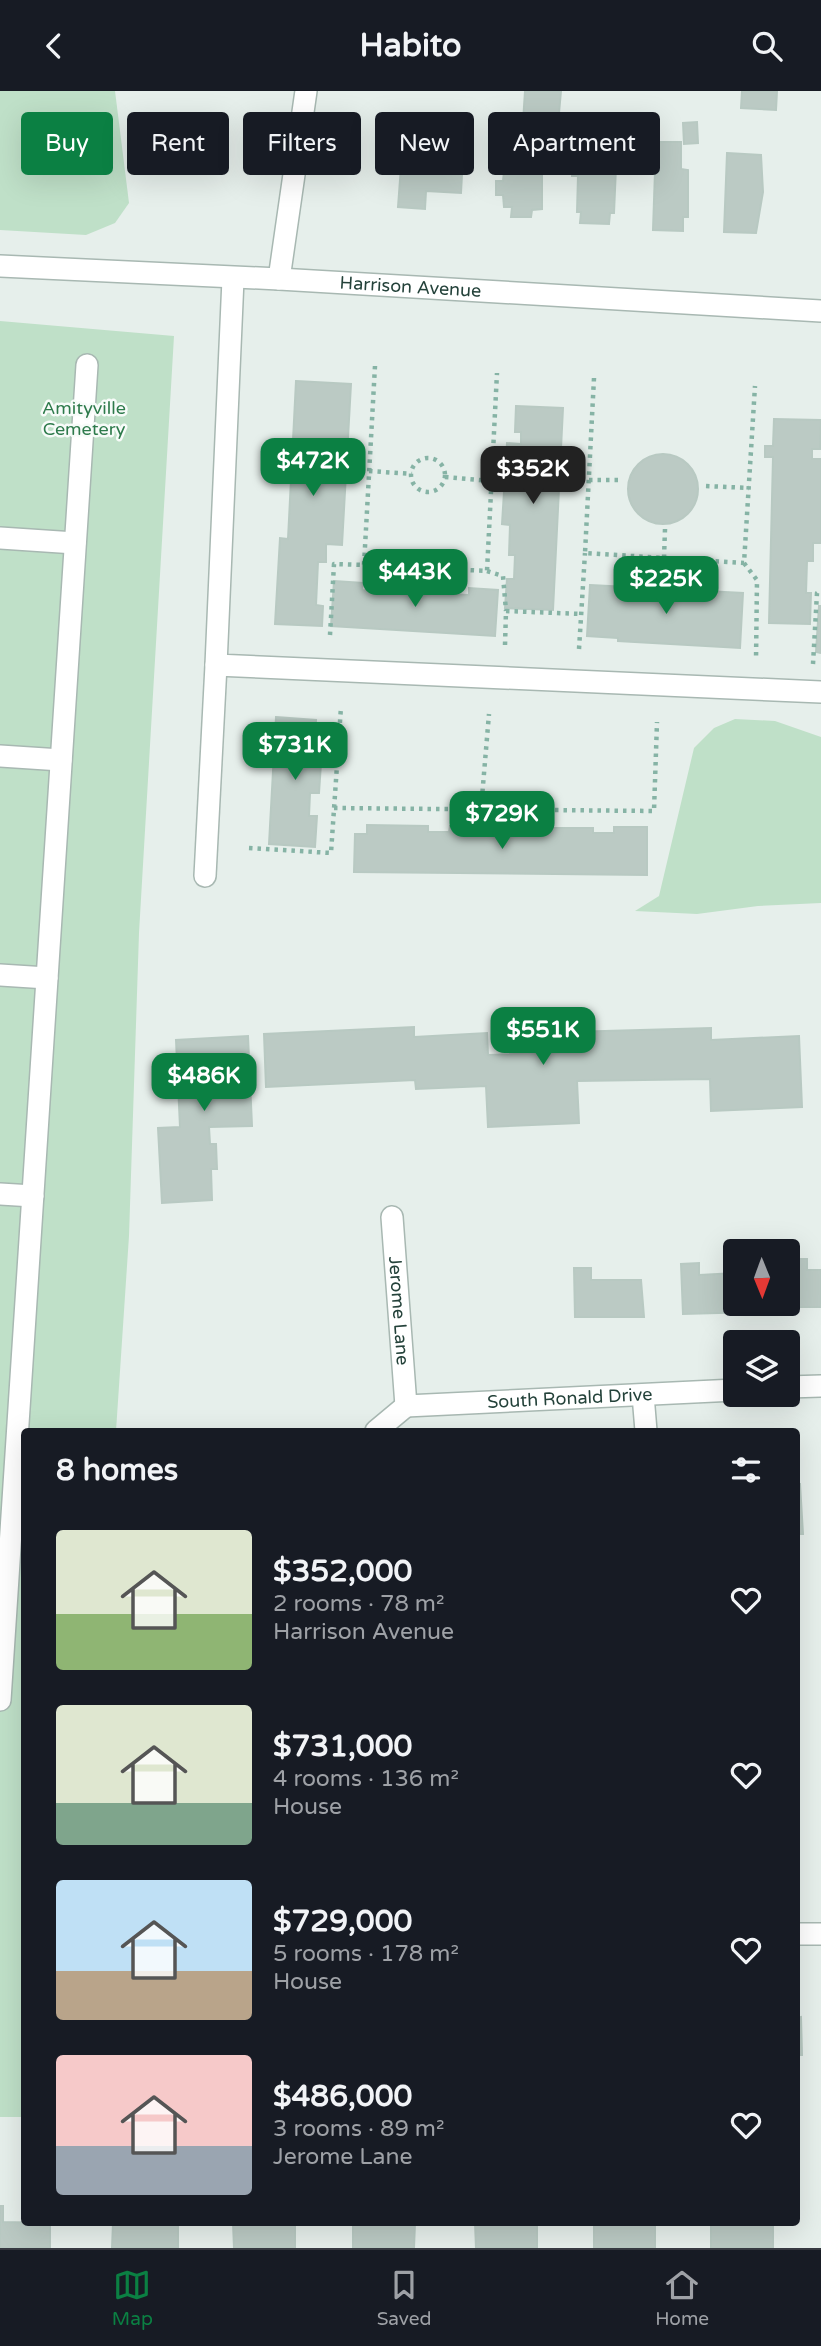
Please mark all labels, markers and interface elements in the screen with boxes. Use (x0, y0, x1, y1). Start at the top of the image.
icon: back (35, 27, 73, 65)
text: Habito (360, 27, 461, 65)
icon: search (748, 27, 786, 65)
chip: Buy (21, 112, 113, 175)
chip: Rent (127, 112, 229, 175)
chip: Filters (243, 112, 361, 175)
chip: New (375, 112, 474, 175)
chip: Apartment (488, 112, 660, 175)
street label: Harrison Avenue (339, 272, 482, 302)
park label: Amityville Cemetery (42, 397, 126, 440)
pin: $472K (264, 439, 362, 498)
text: $472K (277, 447, 349, 475)
pin: $352K (484, 447, 582, 506)
text: $352K (497, 455, 569, 483)
pin: $443K (366, 549, 464, 609)
pin: $225K (617, 557, 715, 616)
text: $443K (379, 558, 451, 586)
text: $225K (630, 565, 702, 593)
pin: $731K (246, 723, 344, 782)
text: $731K (259, 731, 331, 759)
pin: $729K (453, 791, 551, 851)
text: $729K (466, 800, 538, 828)
pin: $551K (494, 1007, 592, 1067)
text: $551K (507, 1016, 579, 1044)
pin: $486K (155, 1053, 253, 1113)
text: $486K (168, 1062, 240, 1090)
north arrow (723, 1239, 800, 1316)
map controls (723, 1239, 800, 1407)
street label: Jerome Lane (384, 1255, 414, 1366)
button: layers (723, 1330, 800, 1407)
street label: South Ronald Drive (487, 1383, 653, 1413)
icon: filters (727, 1451, 765, 1489)
text: 8 homes (56, 1452, 178, 1489)
text: $352,000 (273, 1553, 412, 1590)
icon: home (112, 1558, 196, 1642)
icon: heart (727, 1581, 765, 1619)
text: 2 rooms · 78 m² (273, 1590, 444, 1618)
text: Harrison Avenue (273, 1618, 454, 1646)
text: $731,000 (273, 1728, 412, 1765)
icon: home (112, 1733, 196, 1817)
icon: heart (727, 1756, 765, 1794)
text: 4 rooms · 136 m² (273, 1765, 459, 1793)
text: House (273, 1793, 342, 1821)
text: $729,000 (273, 1903, 412, 1940)
icon: home (112, 1908, 196, 1992)
icon: heart (727, 1931, 765, 1969)
text: 5 rooms · 178 m² (273, 1940, 459, 1968)
text: House (273, 1968, 342, 1996)
text: $486,000 (273, 2078, 412, 2115)
icon: home (112, 2083, 196, 2167)
icon: heart (727, 2106, 765, 2144)
text: 3 rooms · 89 m² (273, 2115, 444, 2143)
text: Jerome Lane (273, 2143, 413, 2171)
tab: Map (112, 2266, 153, 2330)
tab: Saved (377, 2266, 432, 2330)
tab: Home (655, 2266, 709, 2330)

